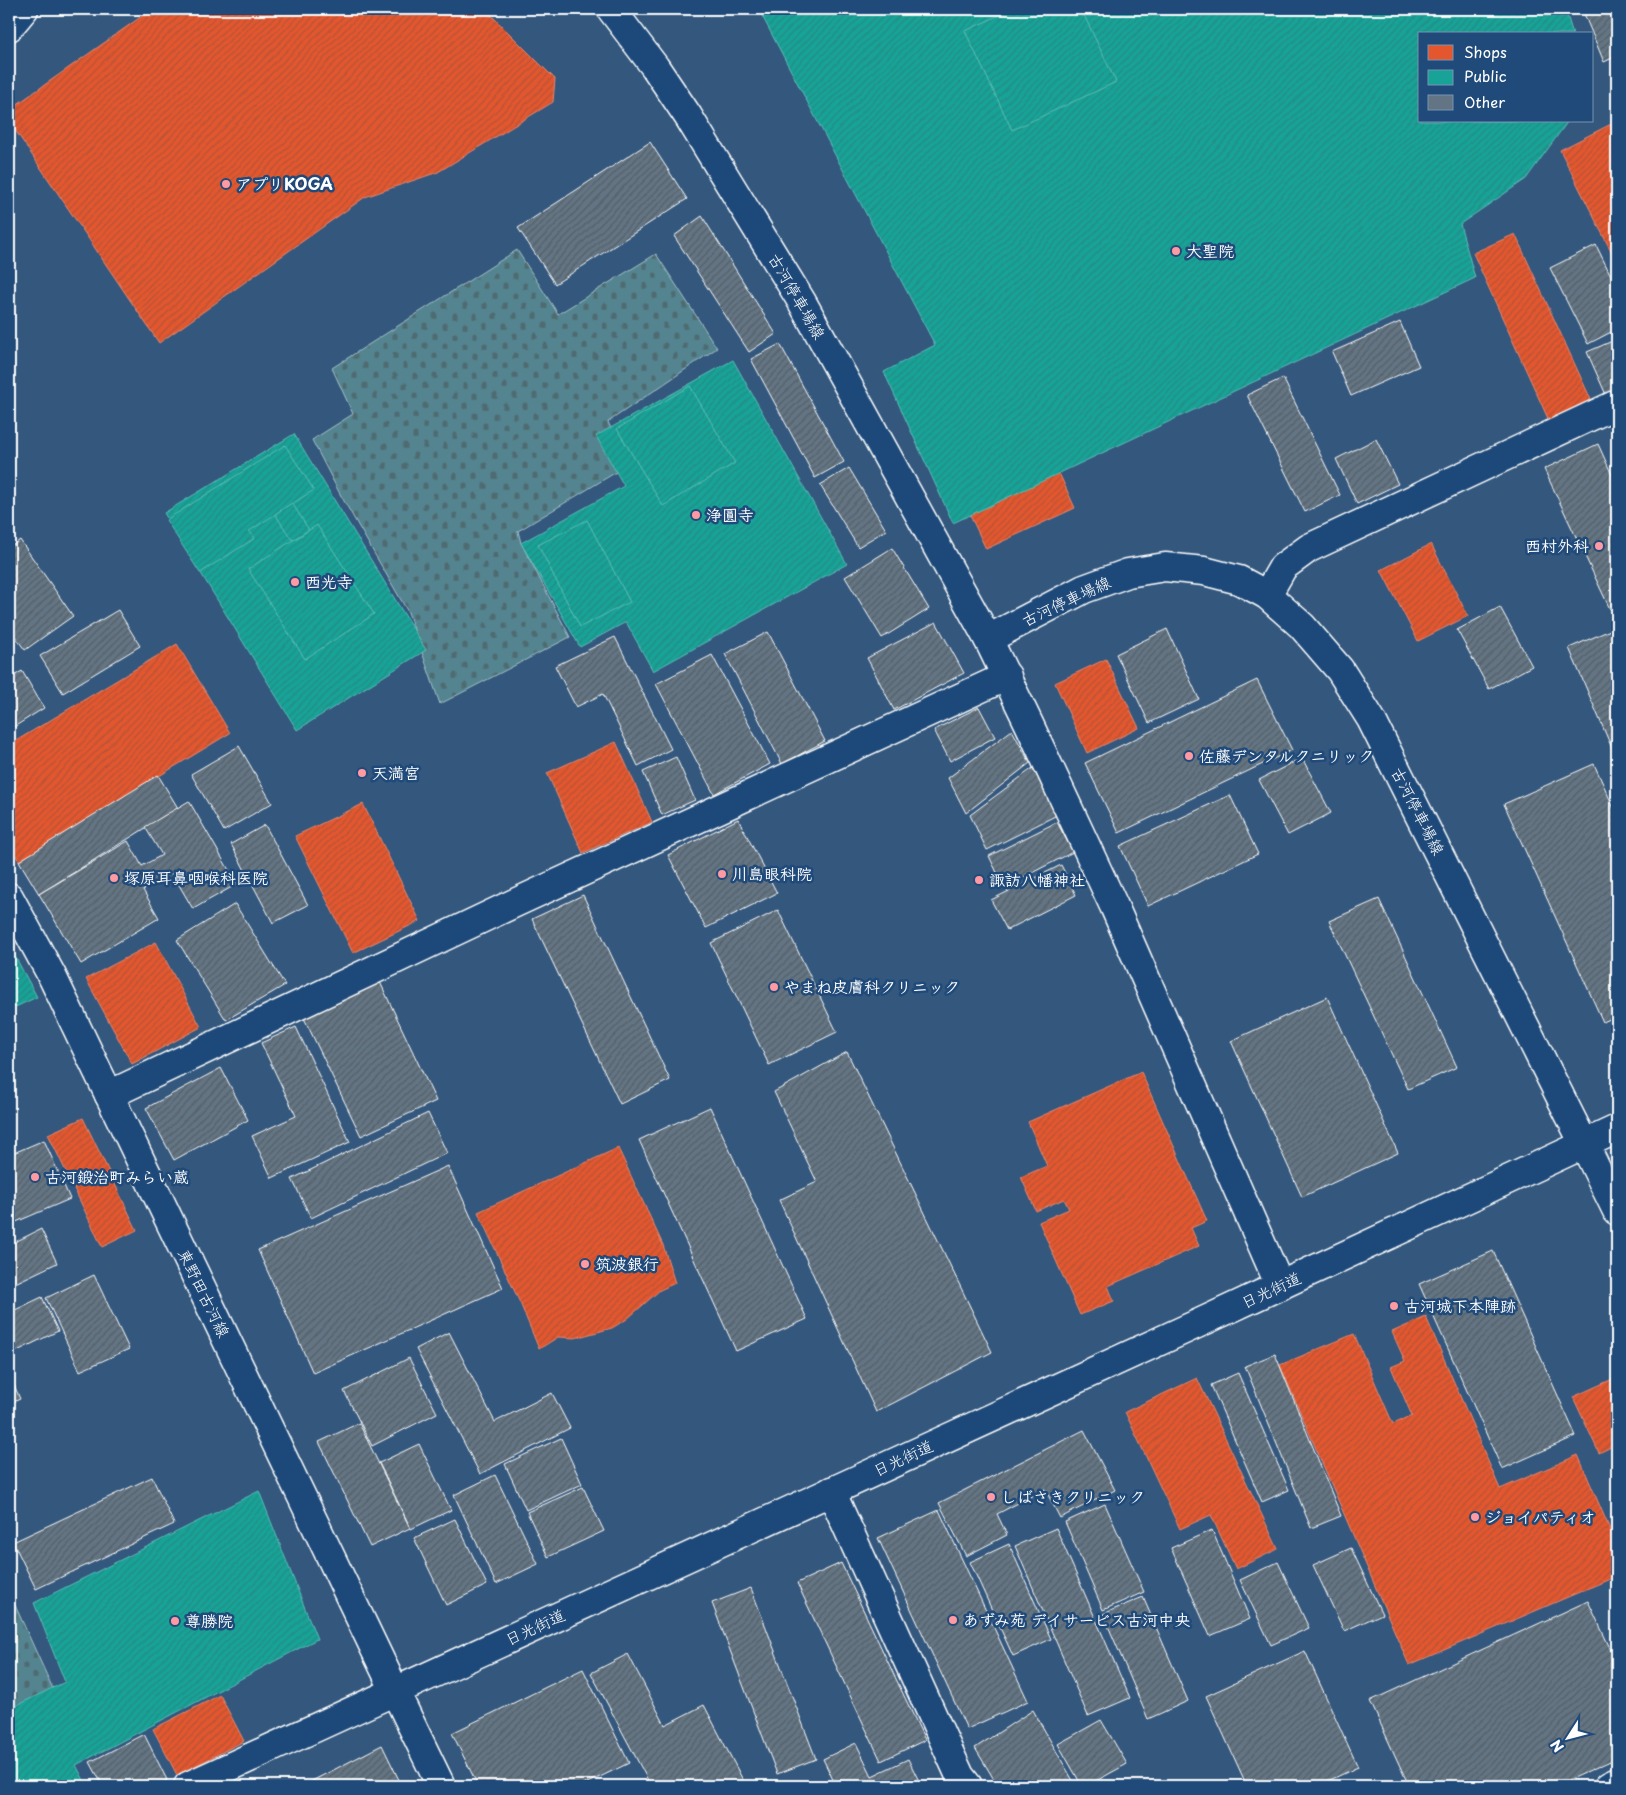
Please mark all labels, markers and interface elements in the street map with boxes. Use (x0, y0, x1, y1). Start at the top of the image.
legend (1418, 32, 1594, 122)
text: Shops (1464, 40, 1507, 63)
text: Public (1464, 64, 1507, 87)
text: Other (1464, 90, 1505, 113)
place label: アプリKOGA (236, 171, 333, 195)
marker: アプリKOGA (220, 178, 232, 190)
place label: 大聖院 (1186, 238, 1234, 262)
marker: 大聖院 (1170, 245, 1182, 257)
street label: 古河停車場線 (763, 248, 832, 343)
place label: 浄圓寺 (706, 502, 754, 526)
marker: 浄圓寺 (690, 509, 702, 521)
place label: 西村外科 (1525, 533, 1589, 557)
marker: 西村外科 (1593, 540, 1605, 552)
place label: 西光寺 (305, 569, 353, 593)
street label: 古河停車場線 (1017, 569, 1114, 631)
marker: 西光寺 (289, 576, 301, 588)
place label: 佐藤デンタルクニリック (1199, 743, 1374, 767)
marker: 佐藤デンタルクニリック (1183, 750, 1195, 762)
place label: 天満宮 (372, 760, 420, 784)
street label: 古河停車場線 (1386, 762, 1451, 859)
marker: 天満宮 (356, 767, 368, 779)
place label: 川島眼科院 (732, 861, 812, 885)
place label: 塚原耳鼻咽喉科医院 (124, 865, 268, 889)
place label: 諏訪八幡神社 (989, 867, 1085, 891)
marker: 川島眼科院 (716, 868, 728, 880)
marker: 塚原耳鼻咽喉科医院 (108, 872, 120, 884)
marker: 諏訪八幡神社 (973, 874, 985, 886)
place label: やまね皮膚科クリニック (784, 974, 960, 998)
marker: やまね皮膚科クリニック (768, 981, 780, 993)
place label: 古河鍛治町みらい蔵 (45, 1164, 189, 1188)
marker: 古河鍛治町みらい蔵 (29, 1171, 41, 1183)
street label: 東野田古河線 (173, 1244, 237, 1341)
place label: 筑波銀行 (595, 1251, 659, 1275)
marker: 筑波銀行 (579, 1258, 591, 1270)
street label: 日光街道 (1236, 1265, 1305, 1313)
place label: 古河城下本陣跡 (1404, 1293, 1516, 1317)
marker: 古河城下本陣跡 (1388, 1300, 1400, 1312)
street label: 日光街道 (868, 1433, 937, 1481)
place label: しばさきクリニック (1001, 1484, 1145, 1508)
marker: しばさきクリニック (985, 1491, 997, 1503)
place label: ジョイパティオ (1485, 1504, 1596, 1528)
marker: ジョイパティオ (1469, 1511, 1481, 1523)
street label: 日光街道 (500, 1602, 569, 1650)
place label: あずみ苑 デイサービス古河中央 (963, 1607, 1190, 1631)
place label: 尊勝院 (185, 1608, 233, 1632)
marker: あずみ苑 デイサービス古河中央 (947, 1614, 959, 1626)
marker: 尊勝院 (169, 1615, 181, 1627)
north arrow (1544, 1712, 1594, 1762)
text: N (1545, 1735, 1569, 1757)

